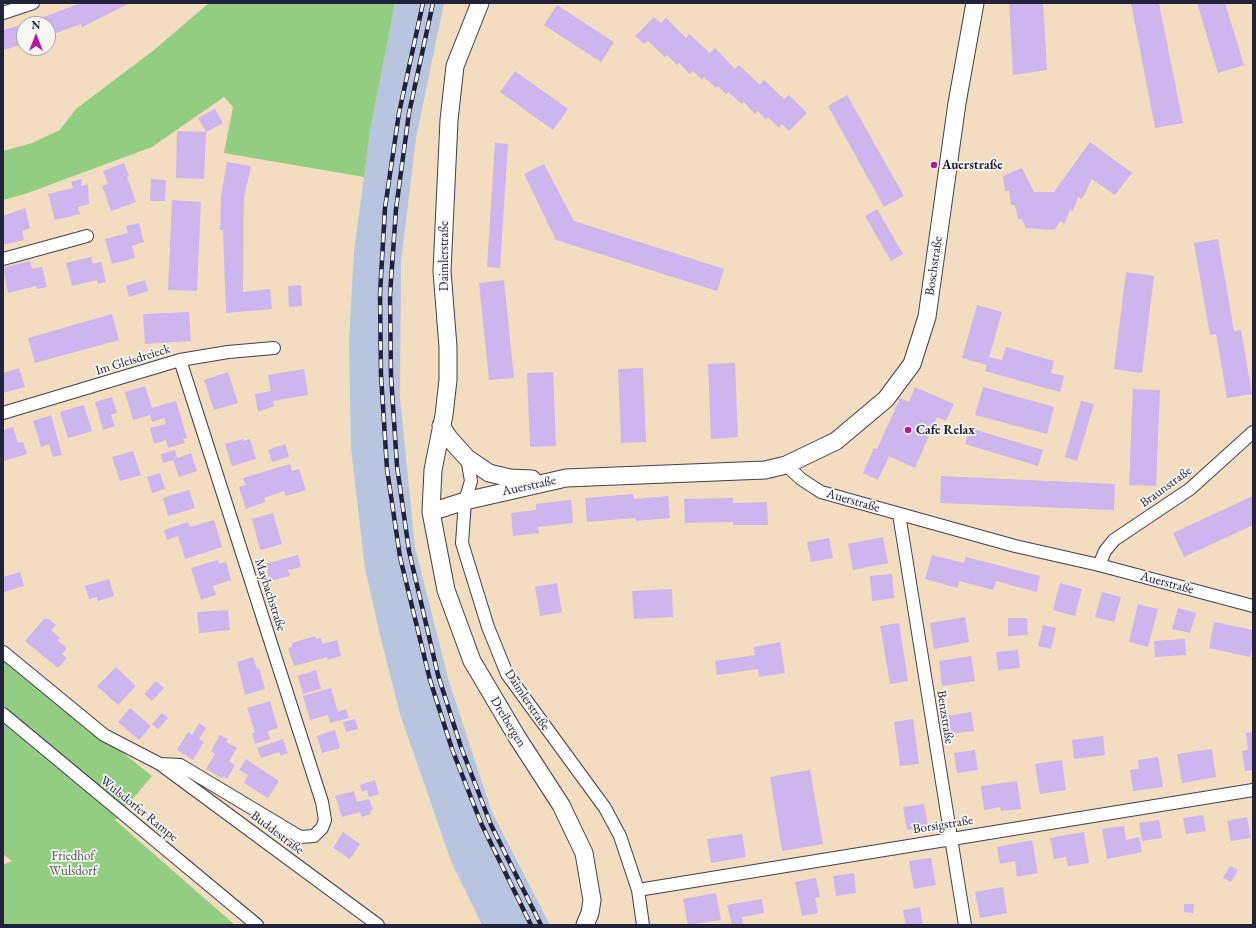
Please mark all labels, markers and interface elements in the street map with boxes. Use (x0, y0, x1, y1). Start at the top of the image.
north arrow (16, 16, 56, 56)
text: N (32, 18, 40, 32)
place label: Auerstraße (942, 157, 1003, 173)
marker: Auerstraße (929, 160, 939, 170)
street label: Daimlerstraße (436, 221, 452, 291)
street label: Boschstraße (922, 235, 946, 297)
street label: Im Gleisdreieck (94, 341, 172, 379)
place label: Cafe Relax (916, 422, 975, 438)
marker: Cafe Relax (903, 425, 913, 435)
street label: Braunstraße (1137, 463, 1195, 511)
street label: Auerstraße (501, 473, 557, 499)
street label: Auerstraße (825, 486, 881, 516)
street label: Maybachstraße (251, 557, 289, 633)
street label: Auerstraße (1139, 568, 1195, 598)
street label: Daimlerstraße (501, 667, 553, 733)
street label: Benzstraße (933, 689, 957, 745)
street label: Dreibergen (487, 694, 529, 750)
street label: Wulsdorfer Rampe (97, 773, 181, 845)
street label: Buddestraße (247, 808, 307, 858)
street label: Borsigstraße (912, 813, 974, 837)
park label: Friedhof Wulsdorf (49, 848, 97, 879)

